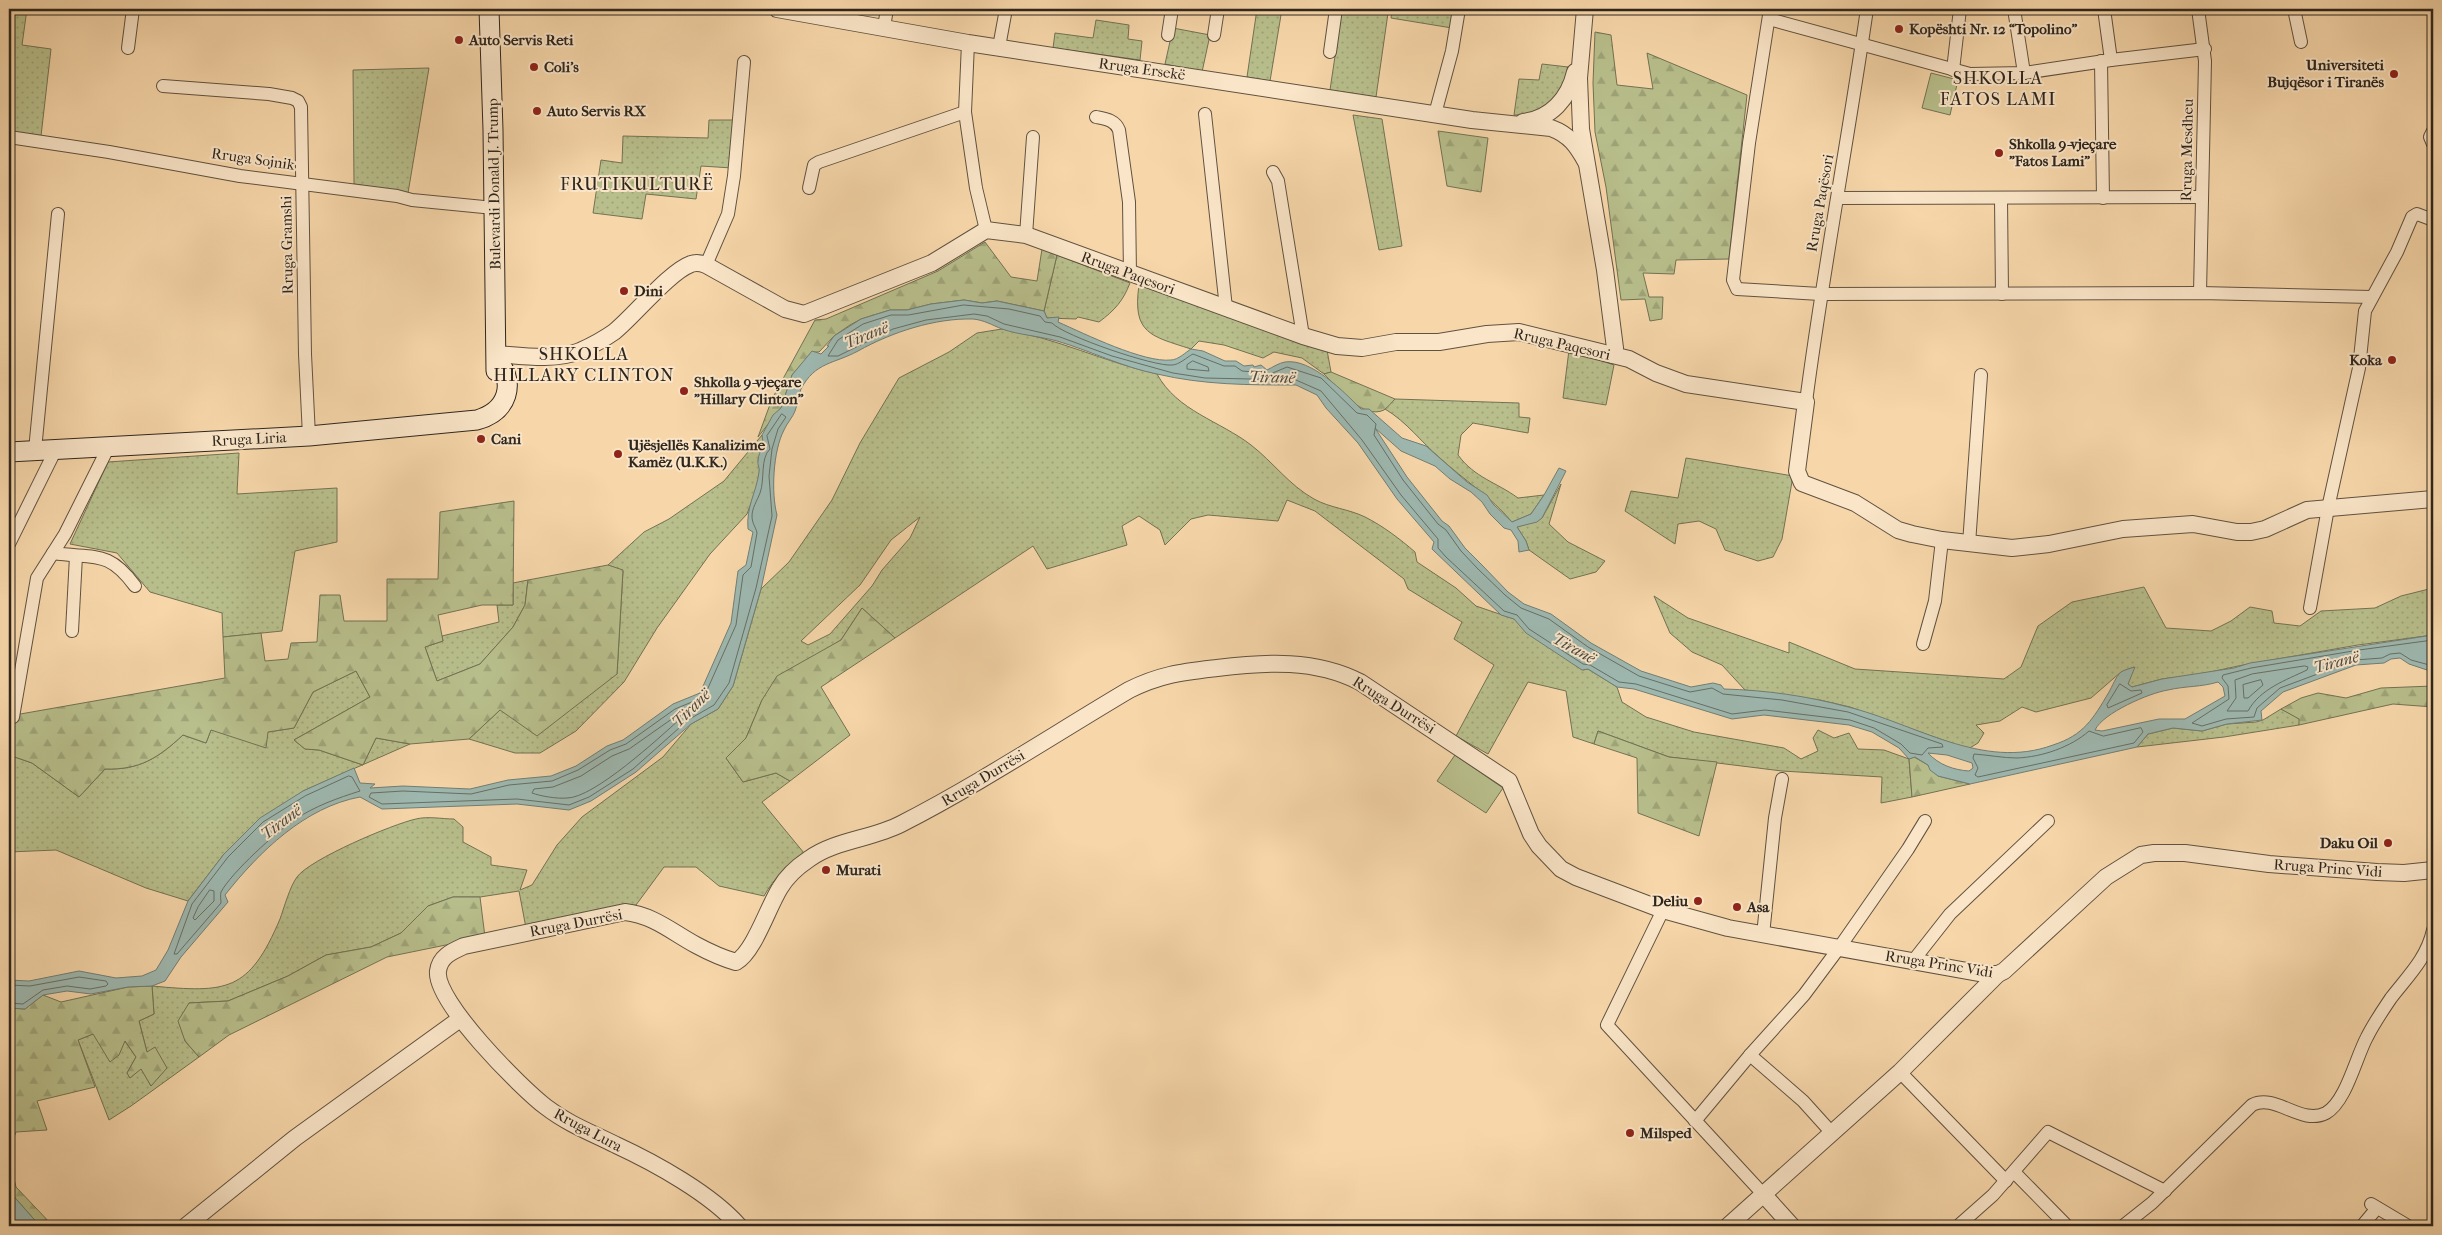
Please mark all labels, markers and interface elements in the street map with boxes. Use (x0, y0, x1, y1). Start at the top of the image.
place label: Kopështi Nr. 12 “Topolino” (1909, 20, 2077, 38)
marker: Kopështi Nr. 12 “Topolino” (1893, 23, 1905, 35)
place label: Auto Servis Reti (468, 31, 574, 49)
marker: Auto Servis Reti (453, 34, 465, 46)
street label: Rruga Ersekë (1098, 54, 1187, 84)
place label: Universiteti Bujqësor i Tiranës (2267, 56, 2385, 91)
place label: Coli's (544, 58, 579, 76)
marker: Coli's (528, 61, 540, 73)
district label: SHKOLLA FATOS LAMI (1940, 68, 2056, 110)
marker: Universiteti Bujqësor i Tiranës (2388, 68, 2400, 80)
street label: Bulevardi Donald J. Trump (484, 98, 504, 270)
street label: Rruga Mesdheu (2177, 98, 2197, 202)
place label: Auto Servis RX (546, 102, 646, 120)
marker: Auto Servis RX (531, 105, 543, 117)
place label: Shkolla 9-vjeçare "Fatos Lami" (2009, 135, 2117, 170)
street label: Rruga Sojnik (210, 144, 296, 174)
marker: Shkolla 9-vjeçare "Fatos Lami" (1993, 147, 2005, 159)
street label: Rruga Paqësori (1803, 152, 1838, 253)
district label: FRUTIKULTURË (560, 173, 714, 195)
street label: Rruga Gramshi (277, 195, 297, 295)
street label: Rruga Paqesori (1079, 248, 1178, 299)
place label: Dini (634, 282, 664, 300)
marker: Dini (618, 285, 630, 297)
water label: Tiranë (841, 317, 892, 352)
street label: Rruga Paqesori (1512, 324, 1613, 364)
district label: SHKOLLA HILLARY CLINTON (493, 344, 675, 386)
place label: Koka (2349, 351, 2383, 369)
marker: Koka (2386, 354, 2398, 366)
water label: Tiranë (1249, 367, 1297, 387)
place label: Shkolla 9-vjeçare "Hillary Clinton" (694, 373, 804, 408)
marker: Shkolla 9-vjeçare "Hillary Clinton" (678, 385, 690, 397)
street label: Rruga Liria (211, 428, 288, 450)
place label: Cani (491, 430, 522, 448)
marker: Cani (475, 433, 487, 445)
place label: Ujësjellës Kanalizime Kamëz (U.K.K.) (627, 436, 766, 471)
marker: Ujësjellës Kanalizime Kamëz (U.K.K.) (612, 448, 624, 460)
water label: Tiranë (1549, 629, 1600, 668)
water label: Tiranë (2311, 646, 2362, 677)
street label: Rruga Durrësi (1349, 672, 1439, 738)
water label: Tiranë (668, 684, 715, 731)
street label: Rruga Durrësi (938, 746, 1028, 810)
water label: Tiranë (257, 800, 306, 843)
place label: Daku Oil (2320, 834, 2379, 852)
marker: Daku Oil (2382, 837, 2394, 849)
street label: Rruga Princ Vidi (2273, 855, 2384, 881)
place label: Murati (835, 861, 882, 879)
marker: Murati (820, 864, 832, 876)
place label: Deliu (1652, 892, 1689, 910)
marker: Deliu (1692, 895, 1704, 907)
place label: Asa (1746, 898, 1770, 916)
marker: Asa (1731, 901, 1743, 913)
street label: Rruga Durrësi (528, 905, 624, 941)
street label: Rruga Princ Vidi (1884, 947, 1995, 981)
street label: Rruga Lura (551, 1104, 626, 1156)
place label: Milsped (1639, 1124, 1692, 1142)
marker: Milsped (1624, 1127, 1636, 1139)

